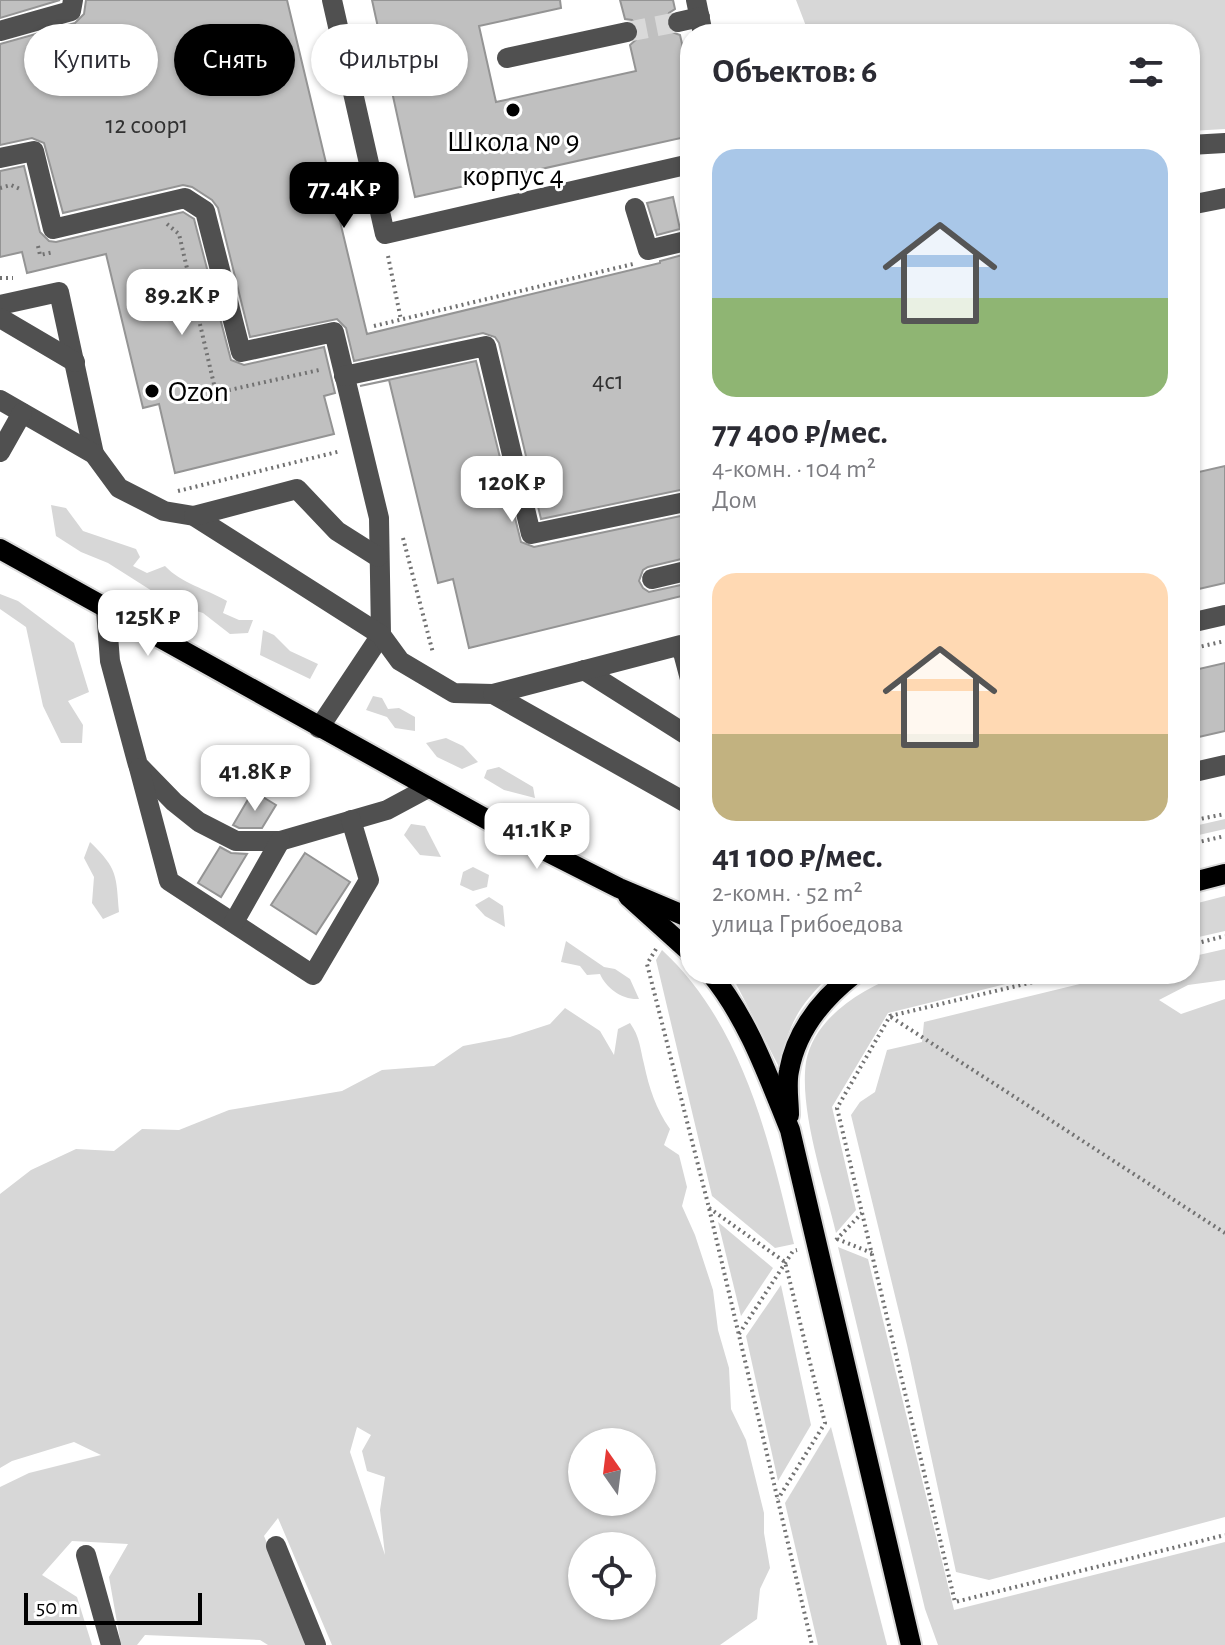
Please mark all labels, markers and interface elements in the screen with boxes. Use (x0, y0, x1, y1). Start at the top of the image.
chip: Купить (24, 24, 158, 96)
chip: Снять (174, 24, 295, 96)
chip: Фильтры (311, 24, 468, 96)
icon: filters (1124, 50, 1168, 94)
text: Объектов: 6 (712, 55, 877, 89)
marker: Школа № 9 корпус 4 (504, 101, 522, 119)
house number: 12 соор1 (106, 112, 188, 138)
place label: Школа № 9 корпус 4 (446, 127, 580, 191)
pin: 77.4K ₽ (270, 162, 418, 230)
text: 77.4K ₽ (308, 175, 380, 201)
icon: home (868, 201, 1012, 345)
pin: 89.2K ₽ (108, 269, 256, 337)
text: 89.2K ₽ (145, 282, 219, 308)
house number: 4с1 (592, 368, 624, 394)
place label: Ozon (168, 377, 229, 407)
marker: Ozon (143, 382, 161, 400)
text: 77 400 ₽/мес. (712, 416, 888, 450)
pin: 120K ₽ (447, 456, 577, 524)
text: 4-комн. · 104 m² (712, 456, 876, 482)
text: 120K ₽ (479, 469, 545, 495)
text: Дом (712, 487, 757, 513)
pin: 125K ₽ (83, 590, 213, 658)
text: 125K ₽ (116, 603, 180, 629)
icon: home (868, 625, 1012, 769)
pin: 41.8K ₽ (181, 745, 329, 813)
text: 41.8K ₽ (219, 758, 291, 784)
pin: 41.1K ₽ (463, 803, 611, 871)
text: 41.1K ₽ (502, 816, 572, 842)
text: 41 100 ₽/мес. (712, 840, 883, 874)
text: 2-комн. · 52 m² (712, 880, 863, 906)
text: улица Грибоедова (712, 911, 903, 937)
north arrow (568, 1428, 656, 1516)
map controls (568, 1428, 656, 1620)
button: locate (568, 1532, 656, 1620)
scale bar (24, 1589, 202, 1625)
text: 50 m (36, 1596, 78, 1618)

